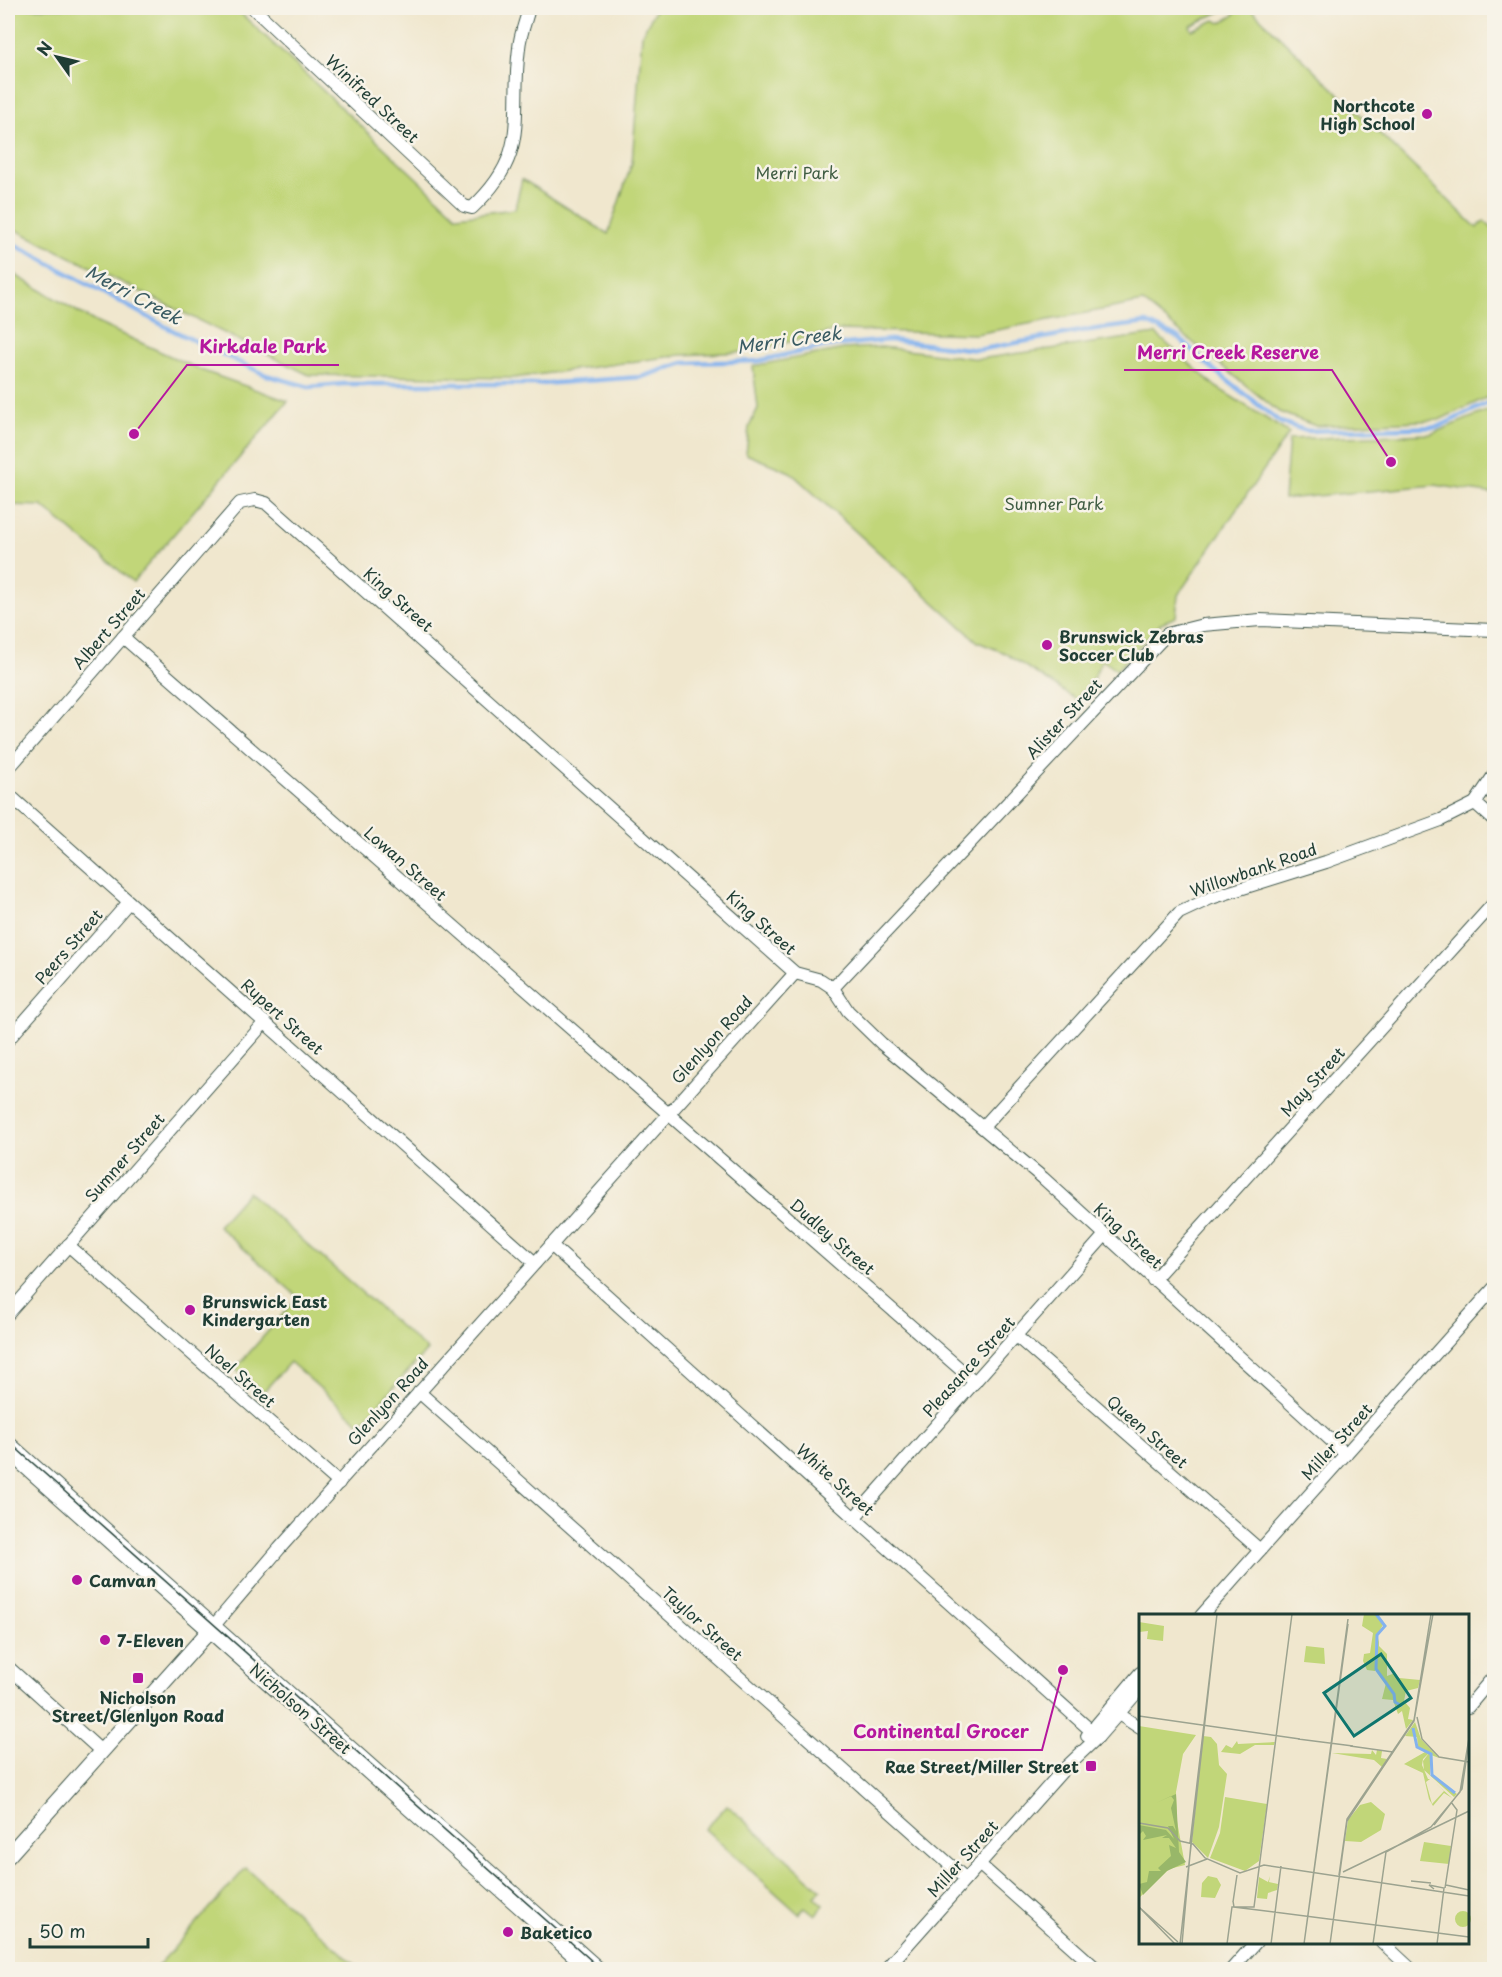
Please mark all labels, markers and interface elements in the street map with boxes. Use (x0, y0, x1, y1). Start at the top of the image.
north arrow (27, 27, 87, 87)
text: N (30, 36, 57, 60)
street label: Winifred Street (321, 48, 425, 148)
place label: Northcote High School (1321, 93, 1415, 135)
marker: Northcote High School (1420, 107, 1434, 121)
park label: Merri Park (755, 160, 839, 184)
water label: Merri Creek (81, 257, 188, 331)
water label: Merri Creek (735, 318, 844, 360)
callout: Kirkdale Park (187, 329, 339, 365)
text: Kirkdale Park (199, 332, 327, 359)
callout: Merri Creek Reserve (1124, 334, 1332, 370)
text: Merri Creek Reserve (1137, 338, 1319, 365)
park label: Sumner Park (1004, 491, 1104, 515)
street label: King Street (359, 561, 440, 637)
street label: Albert Street (66, 582, 150, 674)
place label: Brunswick Zebras Soccer Club (1059, 624, 1204, 666)
marker: Brunswick Zebras Soccer Club (1040, 638, 1054, 652)
street label: Alister Street (1019, 672, 1107, 764)
street label: Lowan Street (359, 820, 453, 906)
street label: Willowbank Road (1186, 836, 1320, 902)
street label: King Street (722, 884, 803, 960)
street label: Peers Street (28, 903, 108, 989)
street label: Rupert Street (236, 972, 330, 1060)
street label: Glenlyon Road (665, 990, 757, 1088)
street label: May Street (1274, 1041, 1350, 1121)
street label: Sumner Street (78, 1107, 170, 1207)
street label: Dudley Street (785, 1192, 881, 1280)
street label: King Street (1089, 1197, 1169, 1274)
place label: Brunswick East Kindergarten (202, 1289, 328, 1331)
marker: Brunswick East Kindergarten (183, 1303, 197, 1317)
street label: Pleasance Street (916, 1310, 1020, 1422)
street label: Noel Street (200, 1338, 282, 1413)
street label: Glenlyon Road (341, 1352, 433, 1450)
street label: Queen Street (1102, 1389, 1194, 1474)
street label: Miller Street (1295, 1397, 1377, 1485)
street label: White Street (792, 1437, 881, 1521)
place label: Camvan (89, 1568, 156, 1592)
marker: Camvan (70, 1573, 84, 1587)
street label: Taylor Street (657, 1580, 749, 1666)
inset map (1139, 1614, 1469, 1944)
place label: 7-Eleven (117, 1628, 184, 1652)
marker: 7-Eleven (98, 1633, 112, 1647)
street label: Nicholson Street (245, 1657, 358, 1759)
marker: Nicholson Street/Glenlyon Road (131, 1671, 145, 1685)
place label: Nicholson Street/Glenlyon Road (52, 1685, 224, 1727)
callout: Continental Grocer (841, 1714, 1042, 1750)
text: Continental Grocer (853, 1717, 1030, 1744)
place label: Rae Street/Miller Street (885, 1754, 1079, 1778)
marker: Rae Street/Miller Street (1084, 1759, 1098, 1773)
street label: Miller Street (921, 1814, 1003, 1902)
scale bar (30, 1911, 148, 1949)
text: 50 m (39, 1917, 86, 1944)
place label: Baketico (520, 1920, 592, 1944)
marker: Baketico (501, 1925, 515, 1939)

